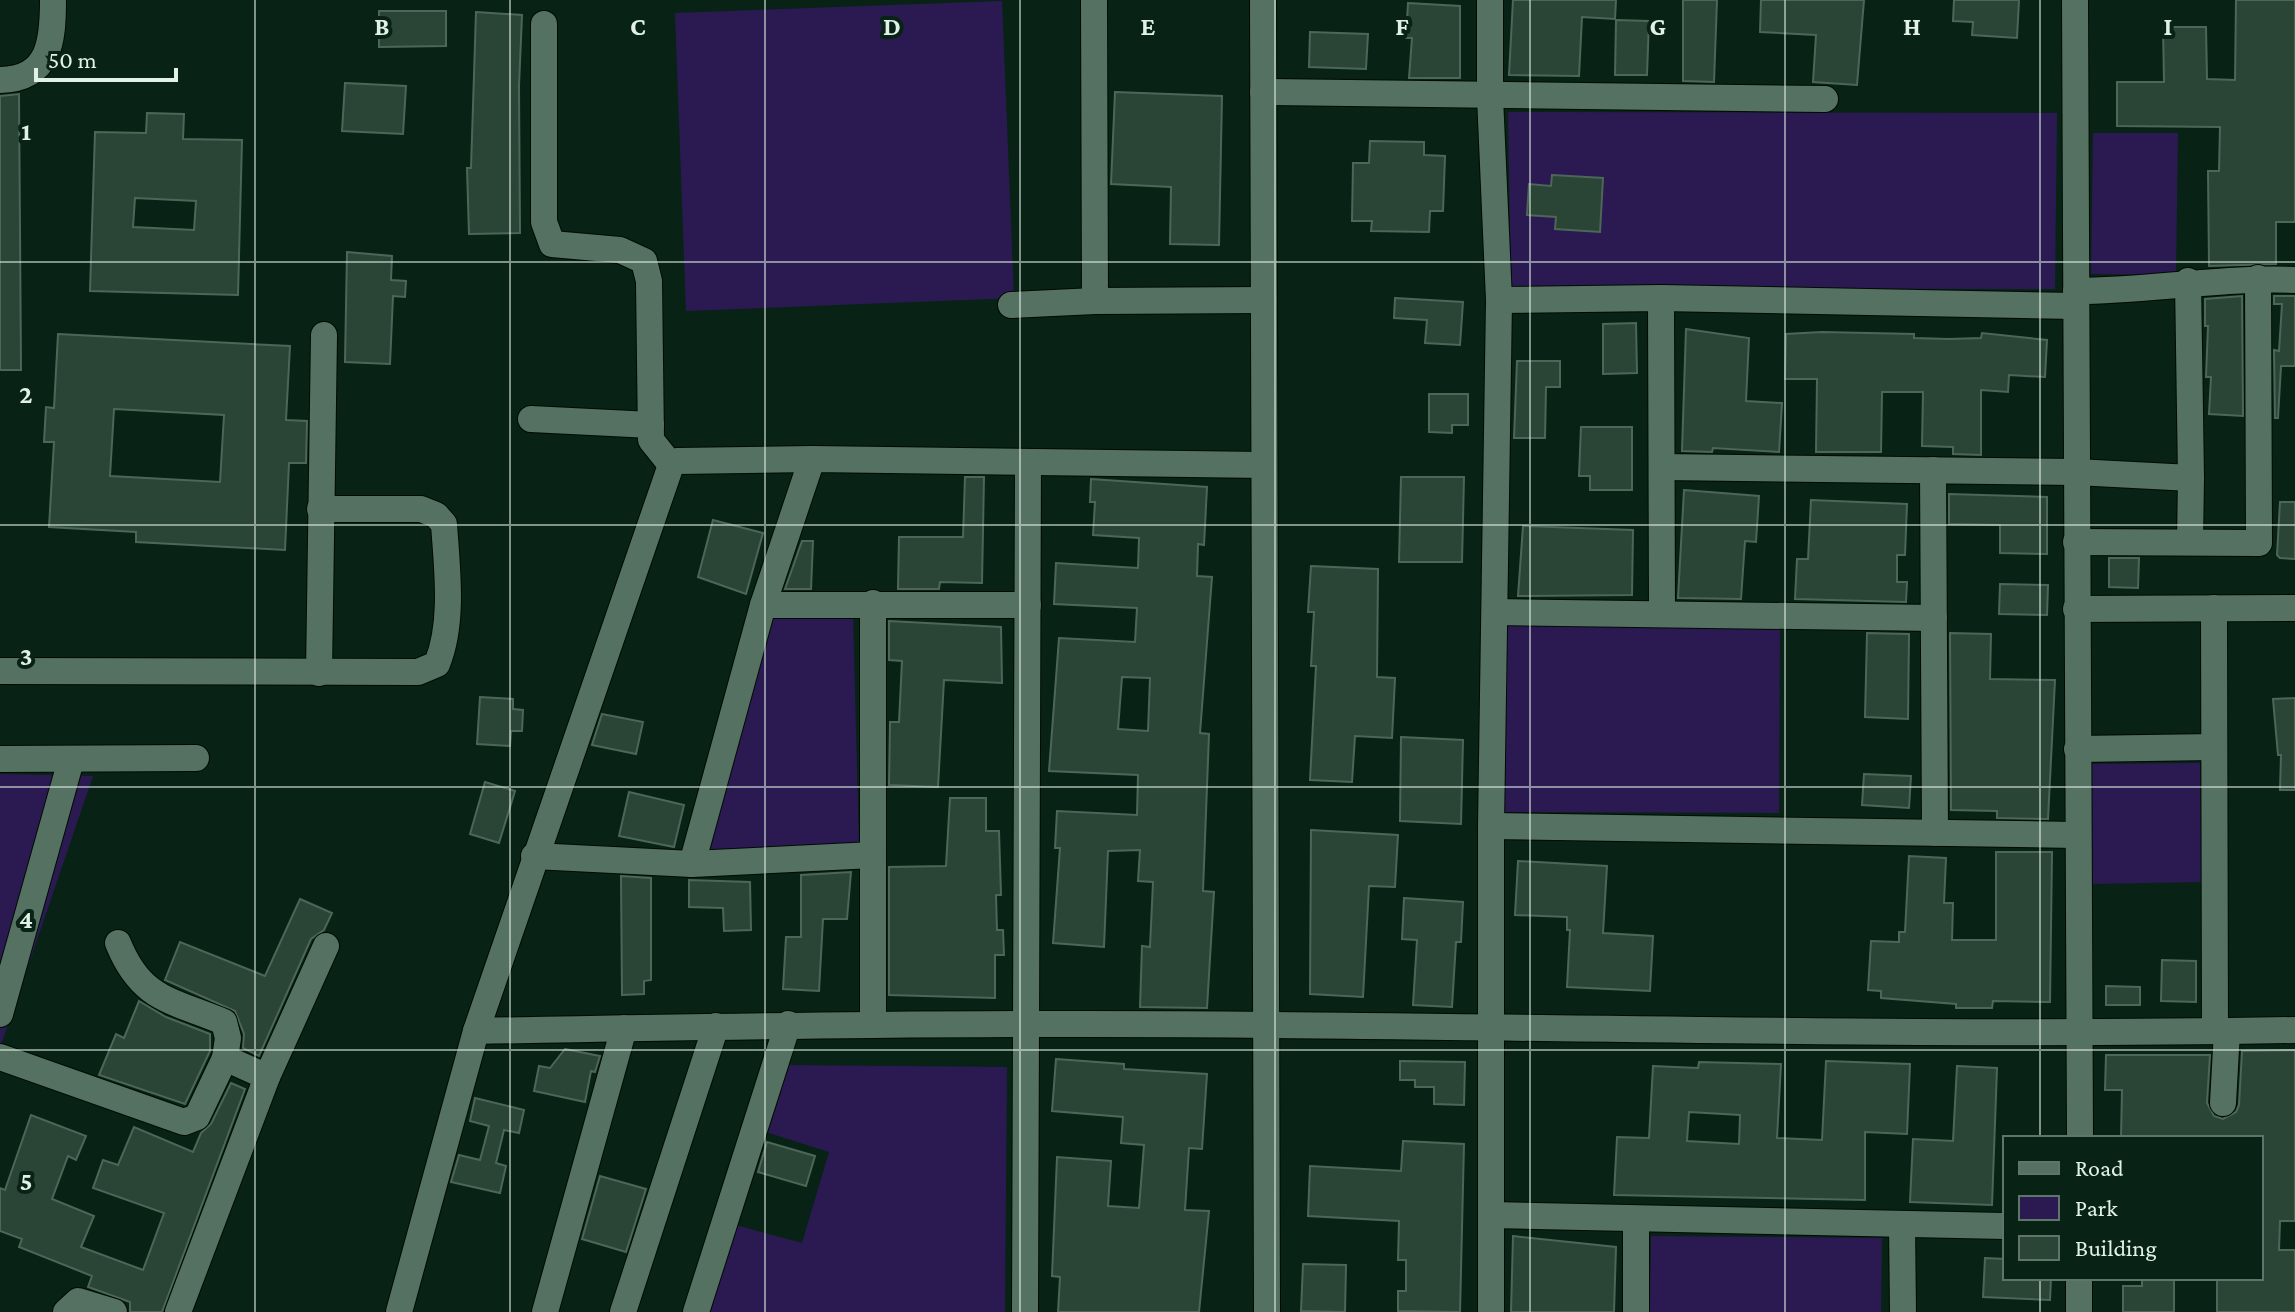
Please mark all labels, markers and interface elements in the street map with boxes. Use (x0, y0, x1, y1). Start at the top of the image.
text: B (374, 12, 390, 41)
text: C (630, 12, 646, 41)
text: D (883, 12, 901, 41)
text: E (1141, 12, 1156, 41)
text: F (1395, 12, 1409, 41)
text: G (1650, 12, 1666, 41)
text: H (1903, 12, 1921, 41)
text: I (2164, 12, 2172, 41)
scale bar (36, 32, 176, 82)
text: 50 m (48, 46, 97, 73)
text: 1 (21, 117, 31, 146)
text: 2 (19, 380, 33, 409)
text: 3 (20, 642, 32, 671)
text: 4 (19, 905, 33, 934)
legend (2003, 1136, 2263, 1280)
text: Road (2075, 1154, 2124, 1181)
text: 5 (20, 1167, 32, 1196)
text: Park (2075, 1194, 2118, 1221)
text: Building (2075, 1234, 2157, 1261)

